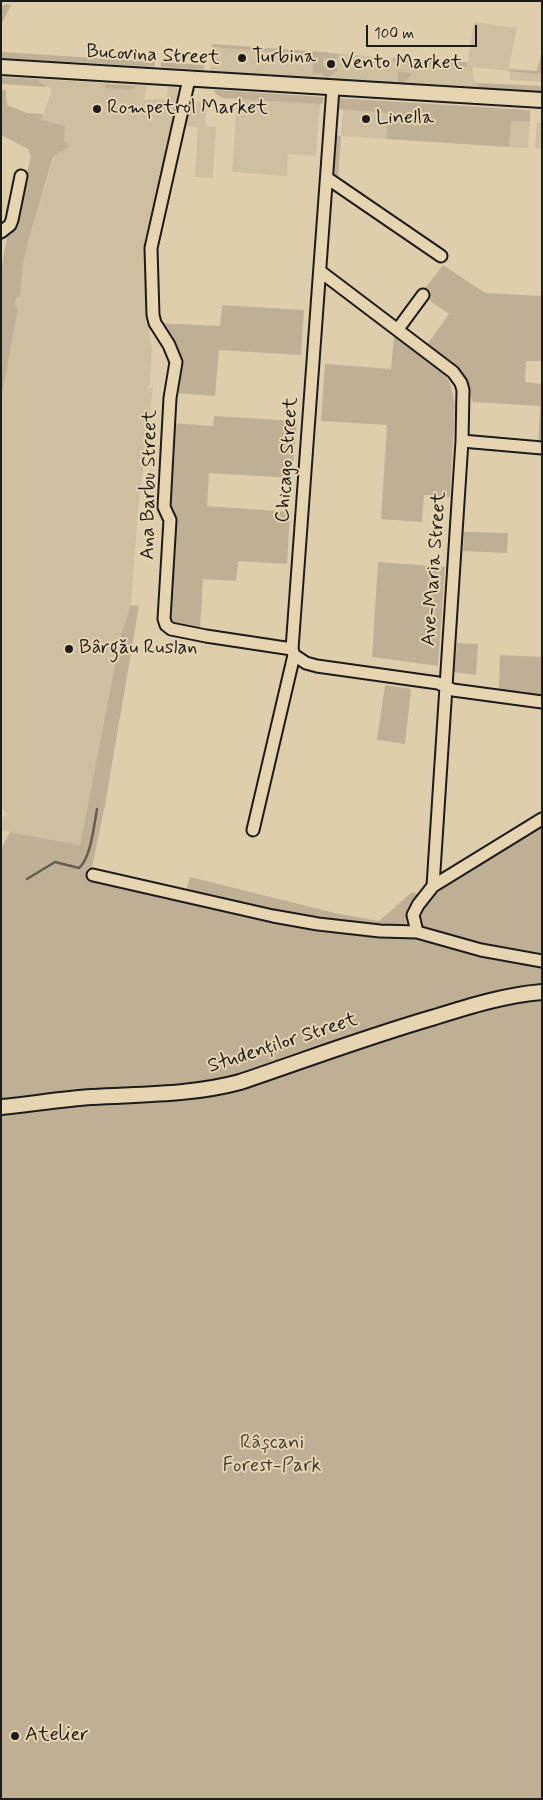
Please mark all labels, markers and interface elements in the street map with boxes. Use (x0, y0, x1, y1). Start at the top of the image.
scale bar (368, 15, 479, 47)
text: 100 m (374, 24, 414, 44)
street label: Bucovina Street (86, 41, 220, 71)
place label: Turbina (252, 46, 316, 70)
marker: Turbina (236, 52, 248, 64)
place label: Vento Market (341, 52, 462, 76)
marker: Vento Market (325, 58, 337, 70)
place label: Rompetrol Market (107, 97, 268, 121)
marker: Rompetrol Market (91, 103, 103, 115)
place label: Linella (376, 107, 434, 131)
marker: Linella (360, 113, 372, 125)
street label: Chicago Street (272, 396, 304, 524)
street label: Ana Barbu Street (137, 410, 163, 560)
street label: Ave-Maria Street (418, 491, 452, 647)
place label: Bârgău Ruslan (79, 637, 197, 661)
marker: Bârgău Ruslan (63, 643, 75, 655)
street label: Studenților Street (205, 1008, 361, 1080)
park label: Râșcani Forest-Park (222, 1432, 322, 1479)
place label: Atelier (25, 1724, 89, 1748)
marker: Atelier (9, 1730, 21, 1742)

